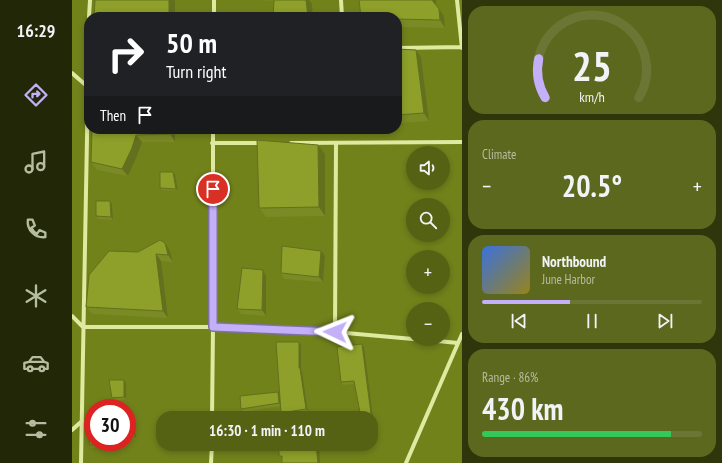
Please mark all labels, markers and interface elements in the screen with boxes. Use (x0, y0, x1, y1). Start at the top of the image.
text: 16:29 (17, 19, 55, 42)
text: 50 m (166, 24, 217, 61)
icon: right (100, 28, 152, 80)
text: 25 (572, 39, 612, 92)
text: Turn right (166, 60, 226, 83)
icon: directions (22, 81, 50, 109)
text: km/h (579, 87, 605, 106)
icon: arrive (134, 104, 156, 126)
text: Then (100, 106, 126, 125)
map controls (406, 146, 450, 346)
button: sound (406, 146, 450, 190)
text: Climate (482, 146, 516, 163)
icon: music (22, 148, 50, 176)
text: 20.5° (562, 166, 622, 205)
pin (196, 172, 230, 206)
text: − (482, 172, 491, 200)
text: + (693, 172, 702, 200)
icon: arrive (202, 178, 224, 200)
button: search (406, 198, 450, 242)
icon: phone (22, 215, 50, 243)
button: + (406, 250, 450, 294)
text: Northbound (542, 252, 606, 271)
text: June Harbor (542, 271, 595, 288)
icon: climate (22, 282, 50, 310)
button: − (406, 302, 450, 346)
icon: previous (508, 310, 530, 332)
icon: pause (581, 310, 603, 332)
icon: next (654, 310, 676, 332)
position arrow (314, 311, 356, 353)
icon: car (22, 349, 50, 377)
text: Range · 86% (482, 369, 538, 386)
text: 430 km (482, 389, 563, 428)
speed limit sign: 30 (84, 399, 136, 451)
icon: filters (22, 415, 50, 443)
text: 16:30 · 1 min · 110 m (209, 421, 325, 440)

